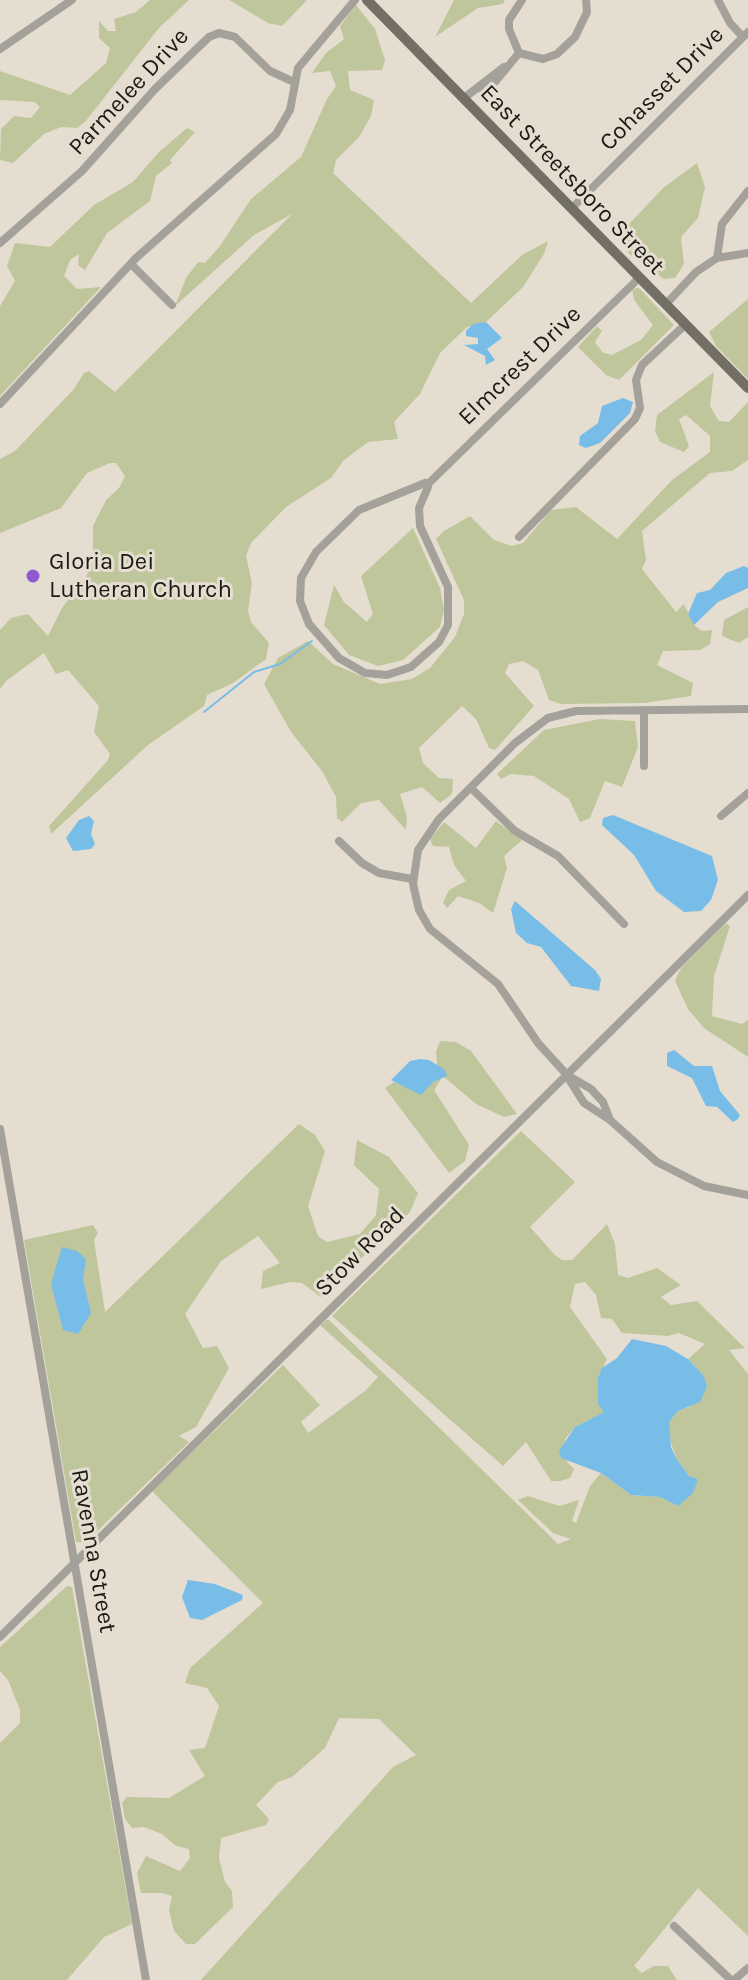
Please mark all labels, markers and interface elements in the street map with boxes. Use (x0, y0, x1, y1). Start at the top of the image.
street label: Cohasset Drive (594, 21, 730, 157)
street label: Parmelee Drive (63, 23, 195, 161)
street label: East Streetsboro Street (474, 79, 670, 281)
street label: Elmcrest Drive (453, 300, 587, 432)
place label: Gloria Dei Lutheran Church (49, 548, 232, 604)
marker: Gloria Dei Lutheran Church (24, 567, 42, 585)
street label: Stow Road (309, 1201, 411, 1303)
street label: Ravenna Street (64, 1467, 122, 1635)

